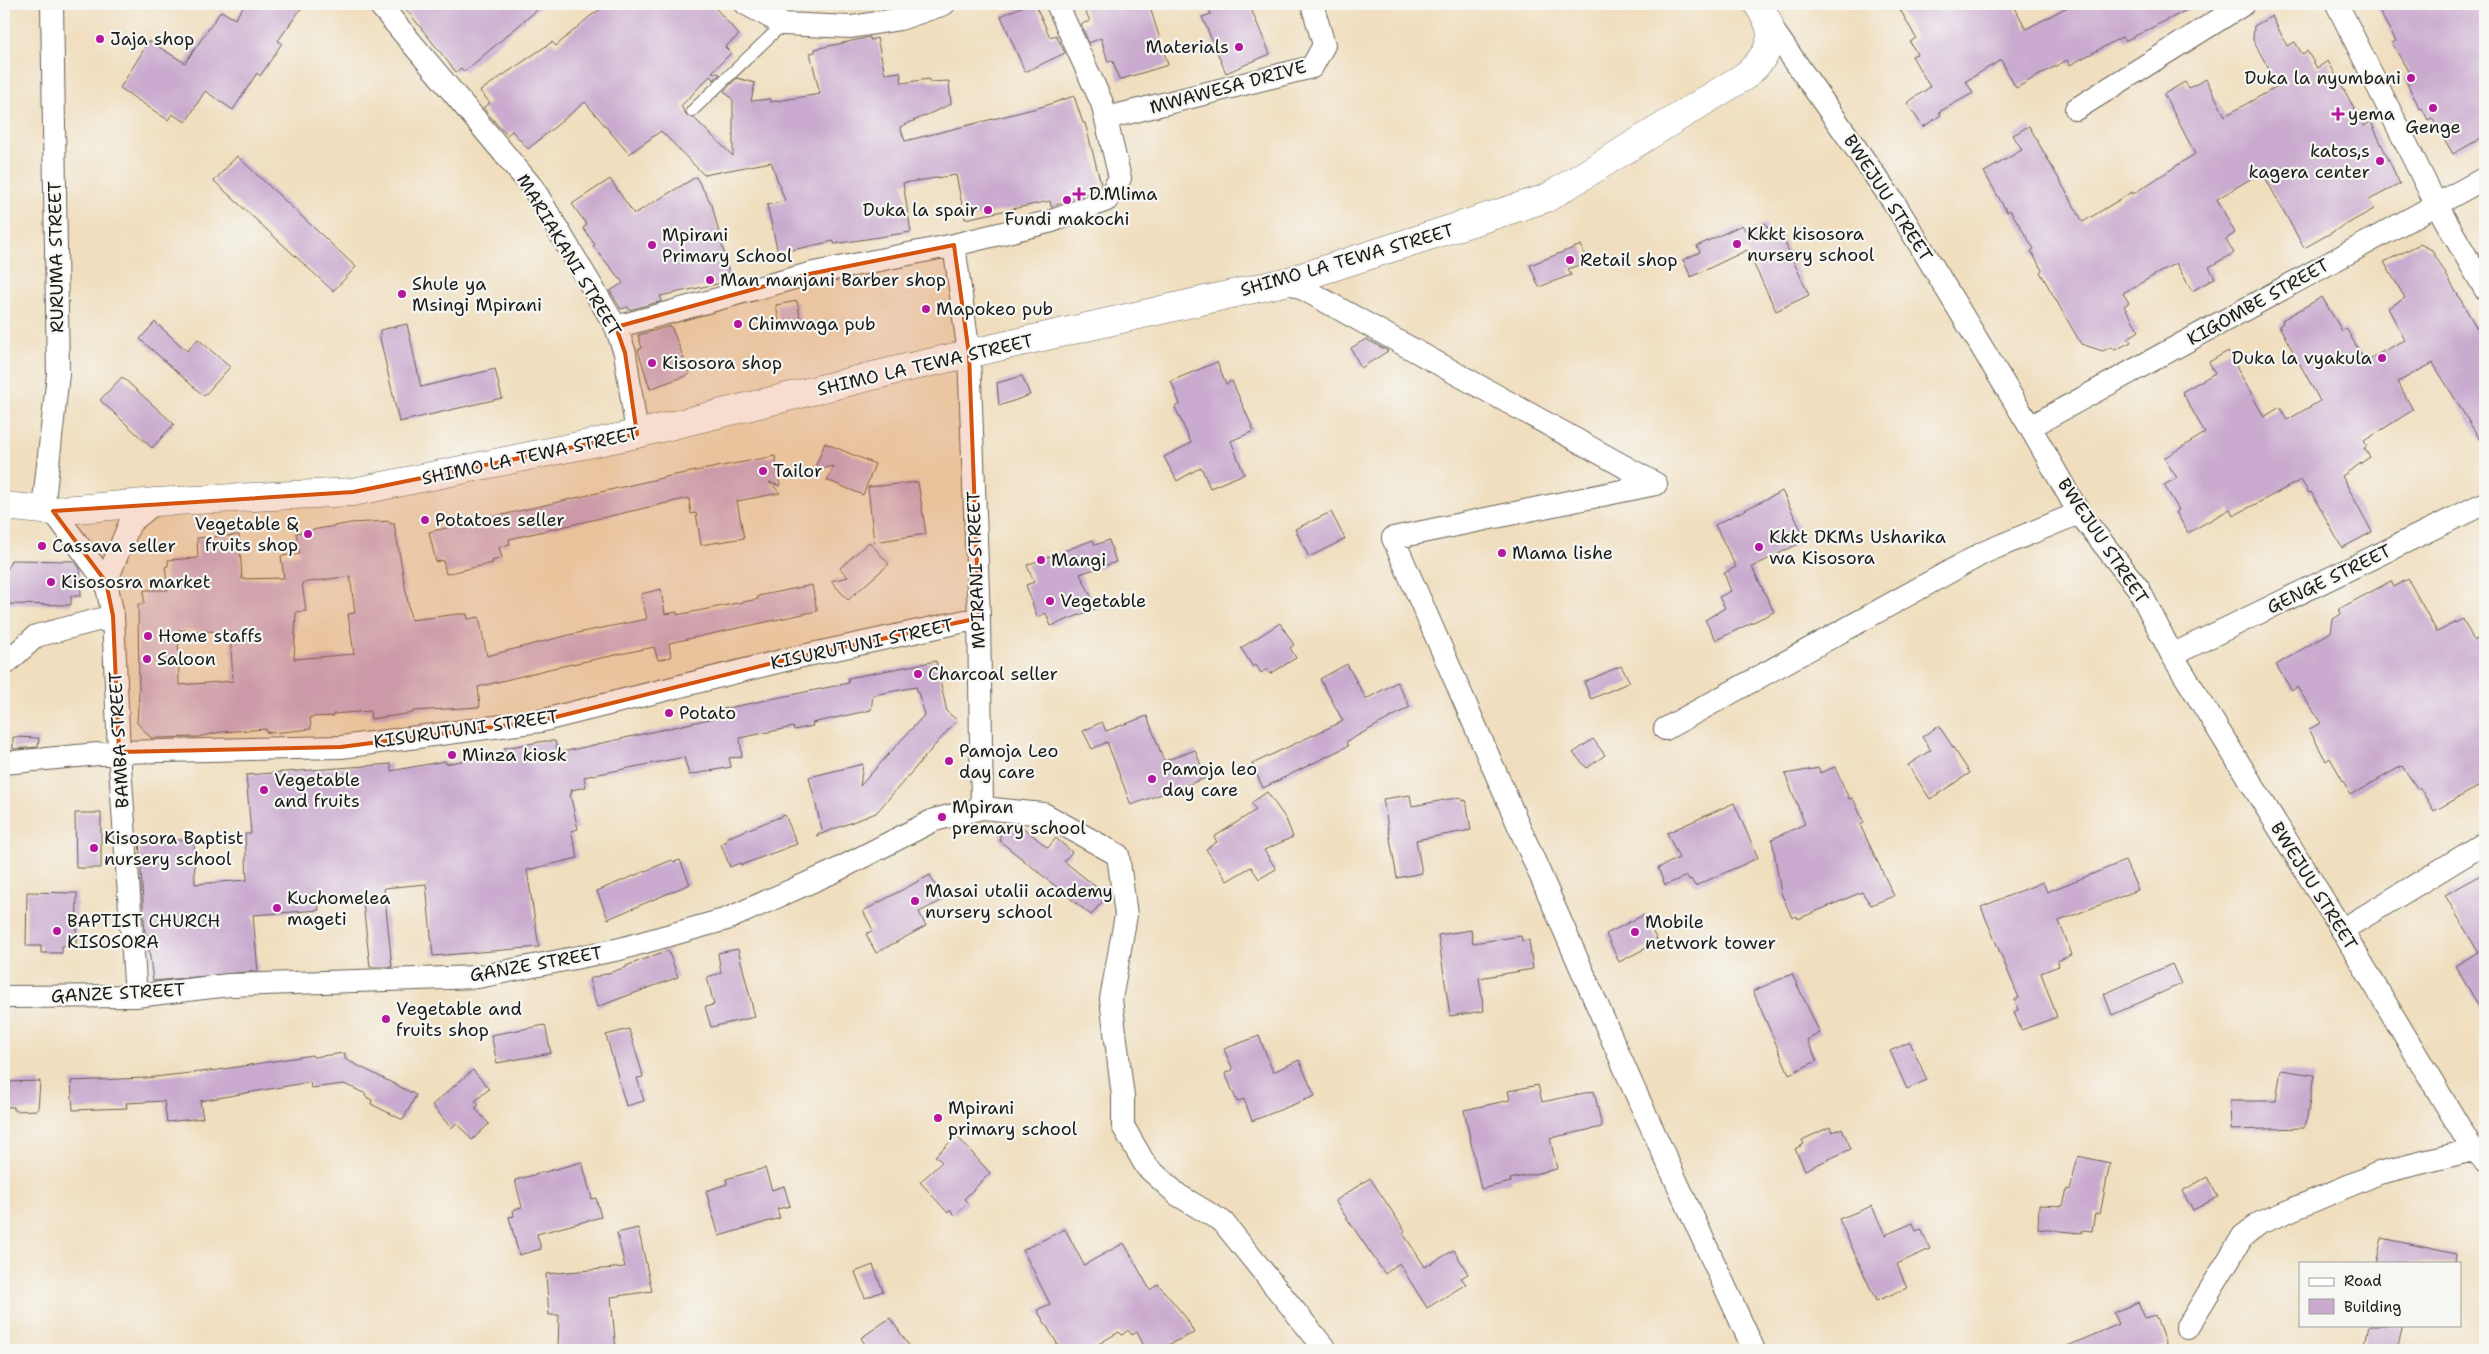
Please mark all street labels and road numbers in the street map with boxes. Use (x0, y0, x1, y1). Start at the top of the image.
street label: MWAWESA DRIVE (1147, 55, 1309, 119)
street label: BWEJUU STREET (1838, 130, 1938, 266)
street label: MARIAKANI STREET (511, 169, 627, 341)
street label: RURUMA STREET (43, 181, 69, 333)
street label: SHIMO LA TEWA STREET (1237, 218, 1457, 302)
street label: KIGOMBE STREET (2183, 253, 2333, 351)
street label: SHIMO LA TEWA STREET (815, 328, 1035, 402)
street label: SHIMO LA TEWA STREET (419, 421, 641, 491)
street label: BWEJUU STREET (2052, 474, 2154, 608)
street label: MPIRANI STREET (961, 491, 991, 649)
street label: GENGE STREET (2263, 539, 2395, 619)
street label: KISURUTUNI STREET (768, 613, 956, 675)
street label: BAMBA STREET (103, 671, 135, 809)
street label: KISURUTUNI STREET (372, 704, 560, 754)
street label: BWEJUU STREET (2265, 817, 2363, 955)
street label: GANZE STREET (468, 941, 604, 987)
street label: GANZE STREET (50, 978, 186, 1008)

